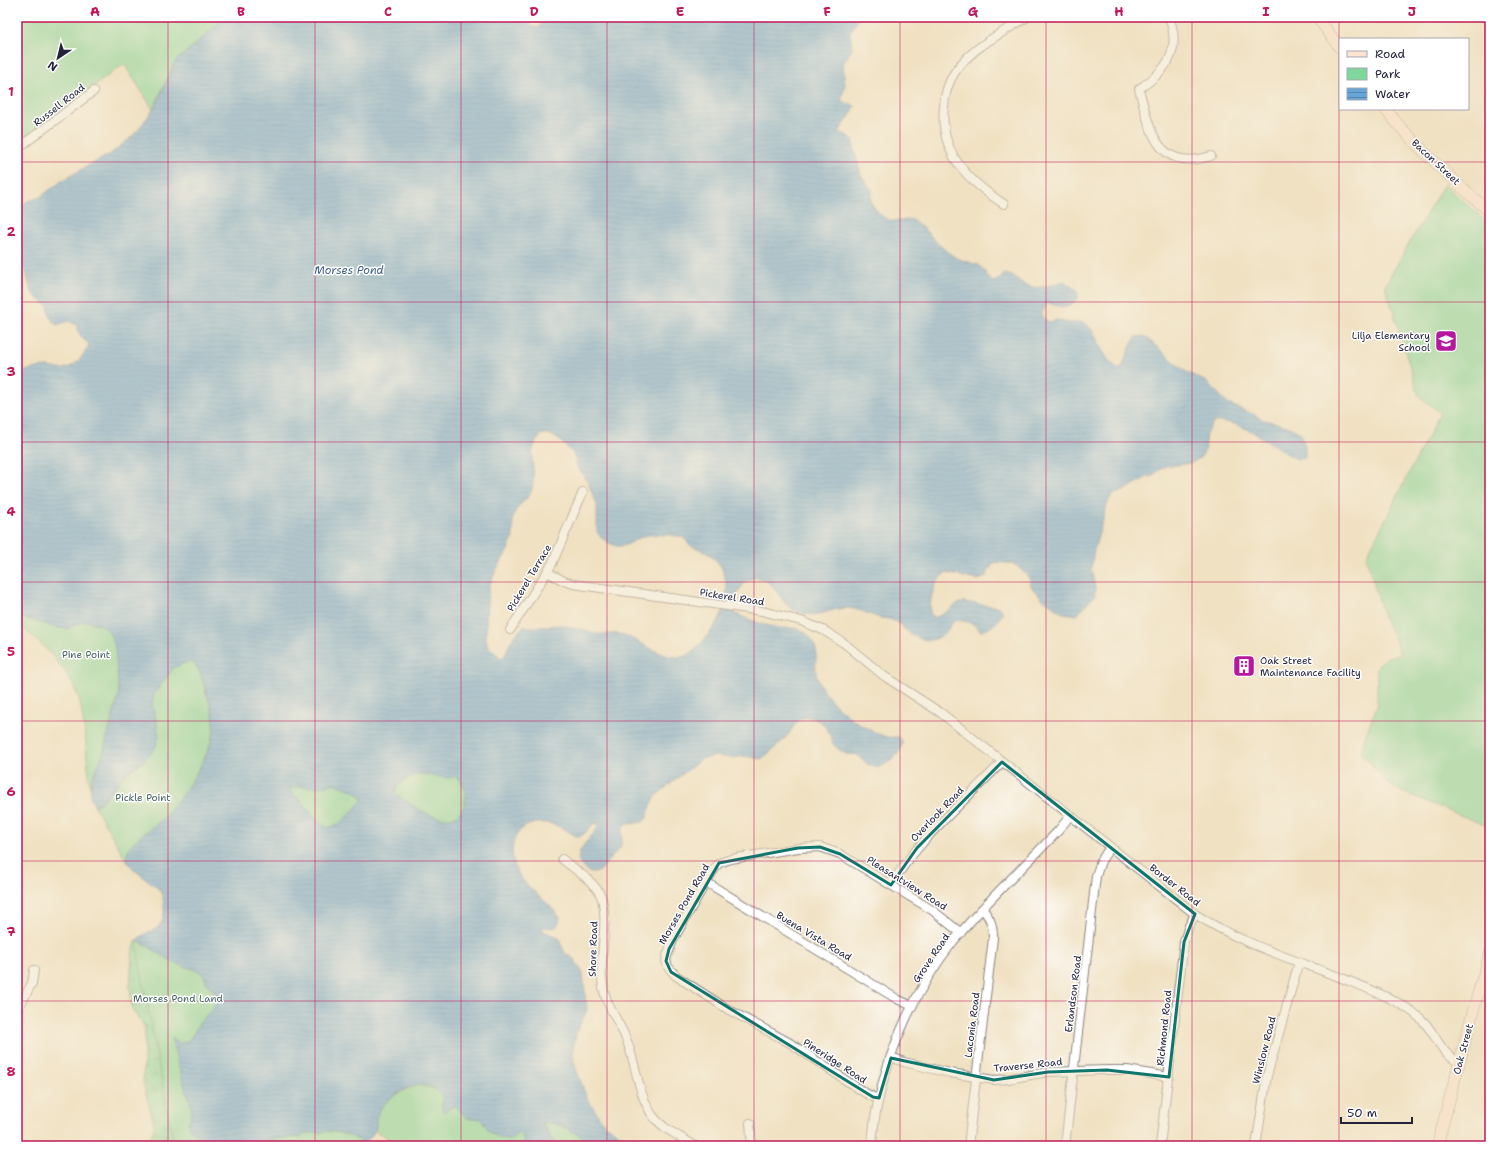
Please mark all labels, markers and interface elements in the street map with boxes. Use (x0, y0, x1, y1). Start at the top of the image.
text: A (90, 3, 100, 20)
text: B (237, 3, 245, 20)
text: C (384, 3, 392, 20)
text: D (529, 3, 539, 20)
text: E (676, 3, 685, 20)
text: F (823, 3, 831, 20)
text: G (968, 3, 979, 20)
text: H (1114, 3, 1124, 20)
text: I (1262, 3, 1270, 20)
text: J (1408, 3, 1416, 20)
north arrow (38, 38, 78, 78)
legend (1339, 38, 1469, 110)
text: Road (1375, 46, 1406, 62)
text: N (44, 57, 60, 74)
text: Park (1375, 66, 1401, 82)
street label: Russell Road (31, 80, 88, 129)
text: 1 (8, 83, 14, 100)
text: Water (1375, 86, 1411, 102)
street label: Bacon Street (1409, 136, 1463, 188)
text: 2 (6, 223, 16, 240)
water label: Morses Pond (314, 263, 384, 278)
school or university icon: Lilja Elementary School (1433, 328, 1459, 354)
place label: Lilja Elementary School (1352, 329, 1430, 354)
text: 3 (6, 363, 16, 380)
text: 4 (6, 503, 16, 520)
street label: Pickerel Terrace (504, 542, 554, 614)
street label: Pickerel Road (699, 585, 766, 609)
text: 5 (7, 643, 15, 660)
park label: Pine Point (62, 648, 110, 661)
building icon: Oak Street Maintenance Facility (1231, 653, 1257, 679)
place label: Oak Street Maintenance Facility (1260, 654, 1361, 679)
text: 6 (6, 783, 16, 800)
street label: Overlook Road (907, 783, 967, 844)
park label: Pickle Point (115, 791, 171, 804)
street label: Pleasantview Road (864, 853, 950, 913)
street label: Morses Pond Road (656, 861, 713, 947)
street label: Border Road (1147, 861, 1204, 909)
street label: Buena Vista Road (774, 908, 855, 964)
street label: Shore Road (586, 920, 600, 977)
text: 7 (6, 923, 16, 940)
street label: Grove Road (910, 930, 953, 985)
street label: Erlandson Road (1062, 954, 1084, 1033)
street label: Richmond Road (1154, 989, 1175, 1067)
street label: Laconia Road (962, 991, 983, 1058)
park label: Morses Pond Land (133, 992, 224, 1005)
street label: Winslow Road (1249, 1014, 1279, 1085)
street label: Oak Street (1450, 1022, 1476, 1076)
street label: Pineridge Road (801, 1036, 870, 1087)
street label: Traverse Road (993, 1055, 1064, 1075)
text: 8 (6, 1063, 16, 1080)
scale bar (1341, 1099, 1412, 1125)
text: 50 m (1347, 1105, 1377, 1121)

